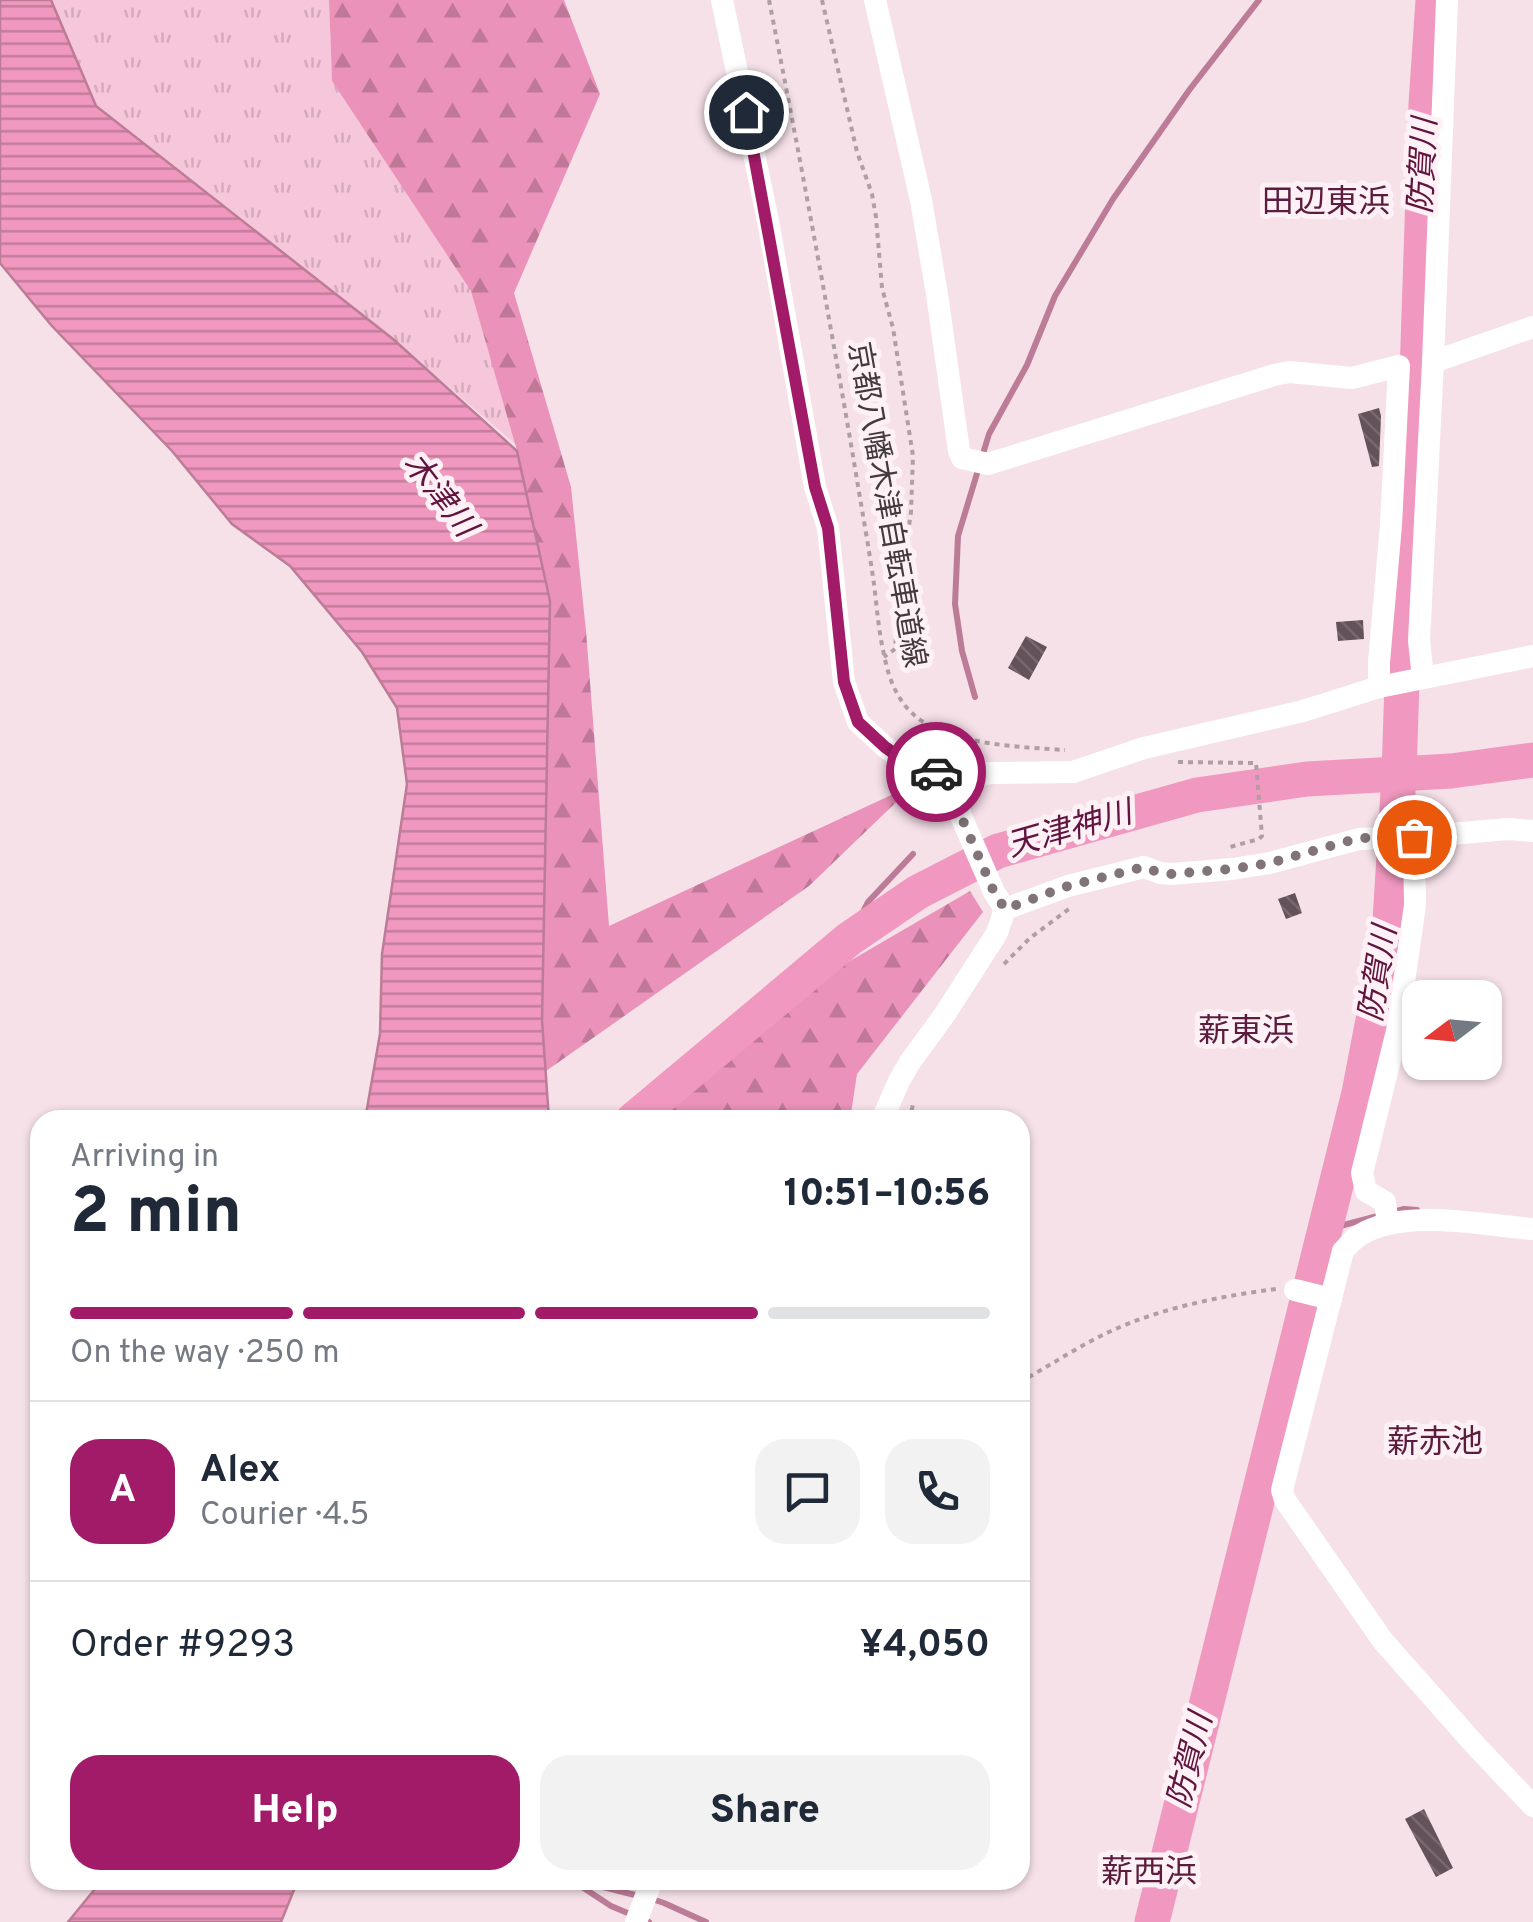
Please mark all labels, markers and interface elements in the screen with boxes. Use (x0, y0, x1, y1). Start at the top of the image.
pin (704, 70, 789, 155)
icon: home (719, 85, 774, 140)
water label: 防賀川 (1403, 114, 1448, 215)
district label: 田辺東浜 (1262, 184, 1390, 224)
street label: 京都八幡木津自転車道線 (838, 339, 932, 671)
water label: 木津川 (393, 446, 485, 548)
courier (886, 722, 986, 822)
icon: car (909, 745, 964, 800)
water label: 天津神川 (1003, 793, 1140, 868)
pin (1372, 795, 1457, 880)
icon: bag (1387, 810, 1442, 865)
water label: 防賀川 (1353, 921, 1408, 1025)
north arrow (1402, 980, 1502, 1080)
map controls (1402, 980, 1502, 1080)
district label: 薪東浜 (1198, 1013, 1294, 1053)
text: Arriving in (70, 1138, 219, 1178)
text: 10:51–10:56 (784, 1171, 990, 1220)
text: 2 min (70, 1174, 242, 1256)
text: On the way · 250 m (70, 1334, 340, 1374)
district label: 薪赤池 (1387, 1424, 1483, 1464)
button: chat (755, 1439, 860, 1544)
button: phone (885, 1439, 990, 1544)
text: Alex (200, 1447, 280, 1496)
text: A (109, 1467, 136, 1516)
text: Courier · 4.5 (200, 1496, 369, 1536)
text: Order #9293 (70, 1622, 295, 1671)
text: ¥4,050 (860, 1622, 990, 1671)
water label: 防賀川 (1161, 1707, 1224, 1812)
button: Help (70, 1755, 520, 1870)
button: Share (540, 1755, 990, 1870)
district label: 薪西浜 (1101, 1854, 1197, 1894)

